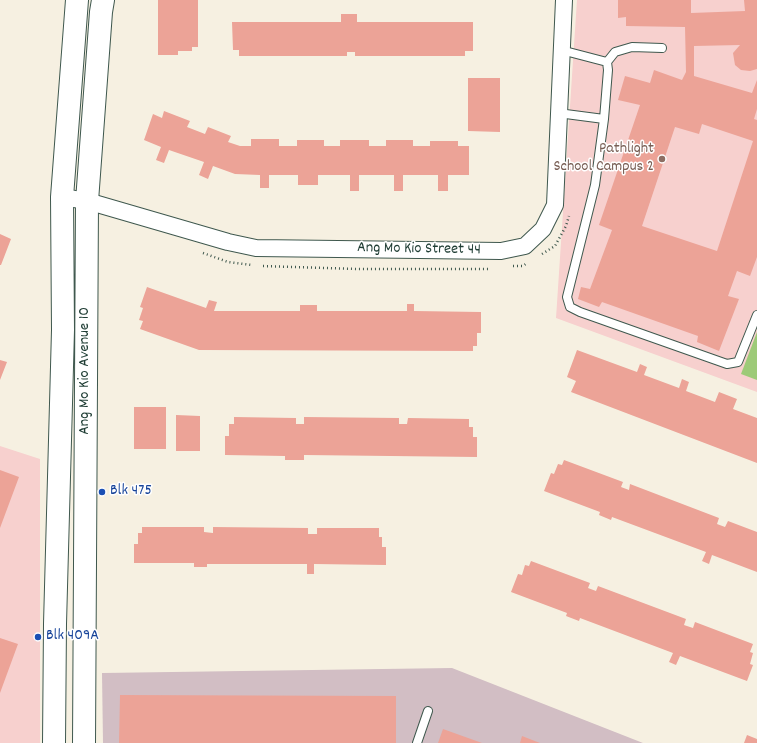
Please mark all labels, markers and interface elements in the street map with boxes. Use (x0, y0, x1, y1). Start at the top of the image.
place label: Pathlight School Campus 2 (553, 140, 654, 178)
marker: Pathlight School Campus 2 (657, 154, 667, 164)
street label: Ang Mo Kio Street 44 (357, 239, 481, 261)
street label: Ang Mo Kio Avenue 10 (76, 307, 96, 435)
place label: Blk 475 (110, 482, 152, 502)
marker: Blk 475 (97, 487, 107, 497)
place label: Blk 409A (46, 627, 99, 647)
marker: Blk 409A (33, 632, 43, 642)

